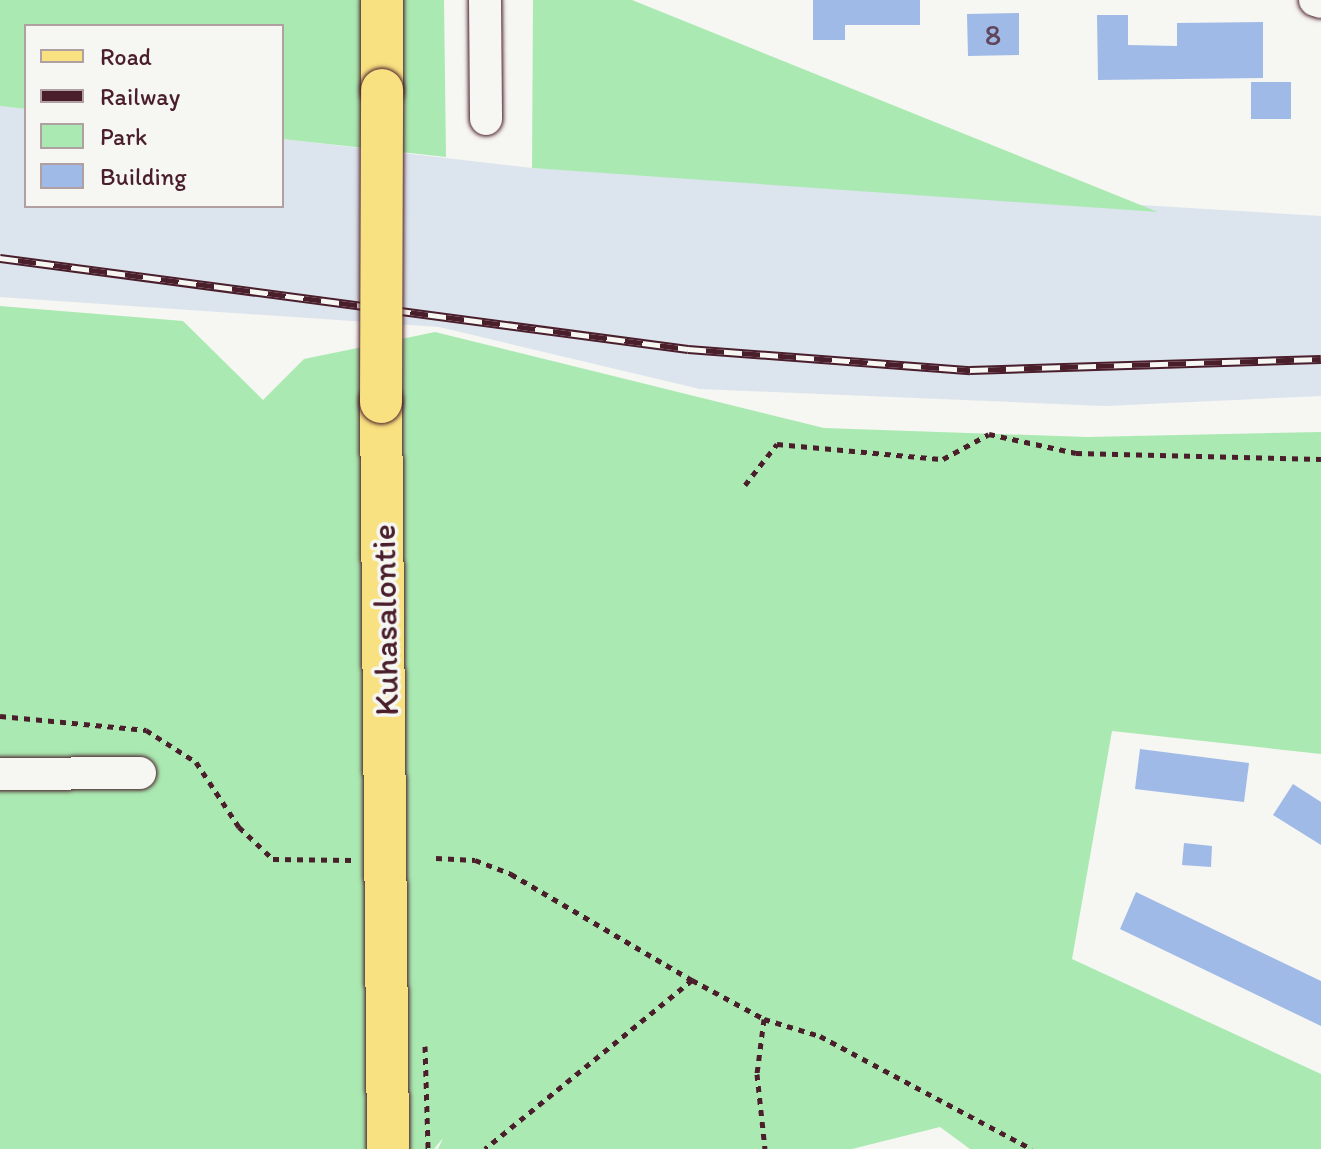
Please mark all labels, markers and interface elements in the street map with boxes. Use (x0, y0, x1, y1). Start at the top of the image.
house number: 8 (985, 17, 1001, 53)
legend (24, 24, 284, 208)
text: Road (100, 42, 152, 71)
text: Railway (100, 82, 180, 111)
text: Park (100, 122, 147, 151)
text: Building (100, 162, 187, 191)
street label: Kuhasalontie (363, 524, 407, 716)

